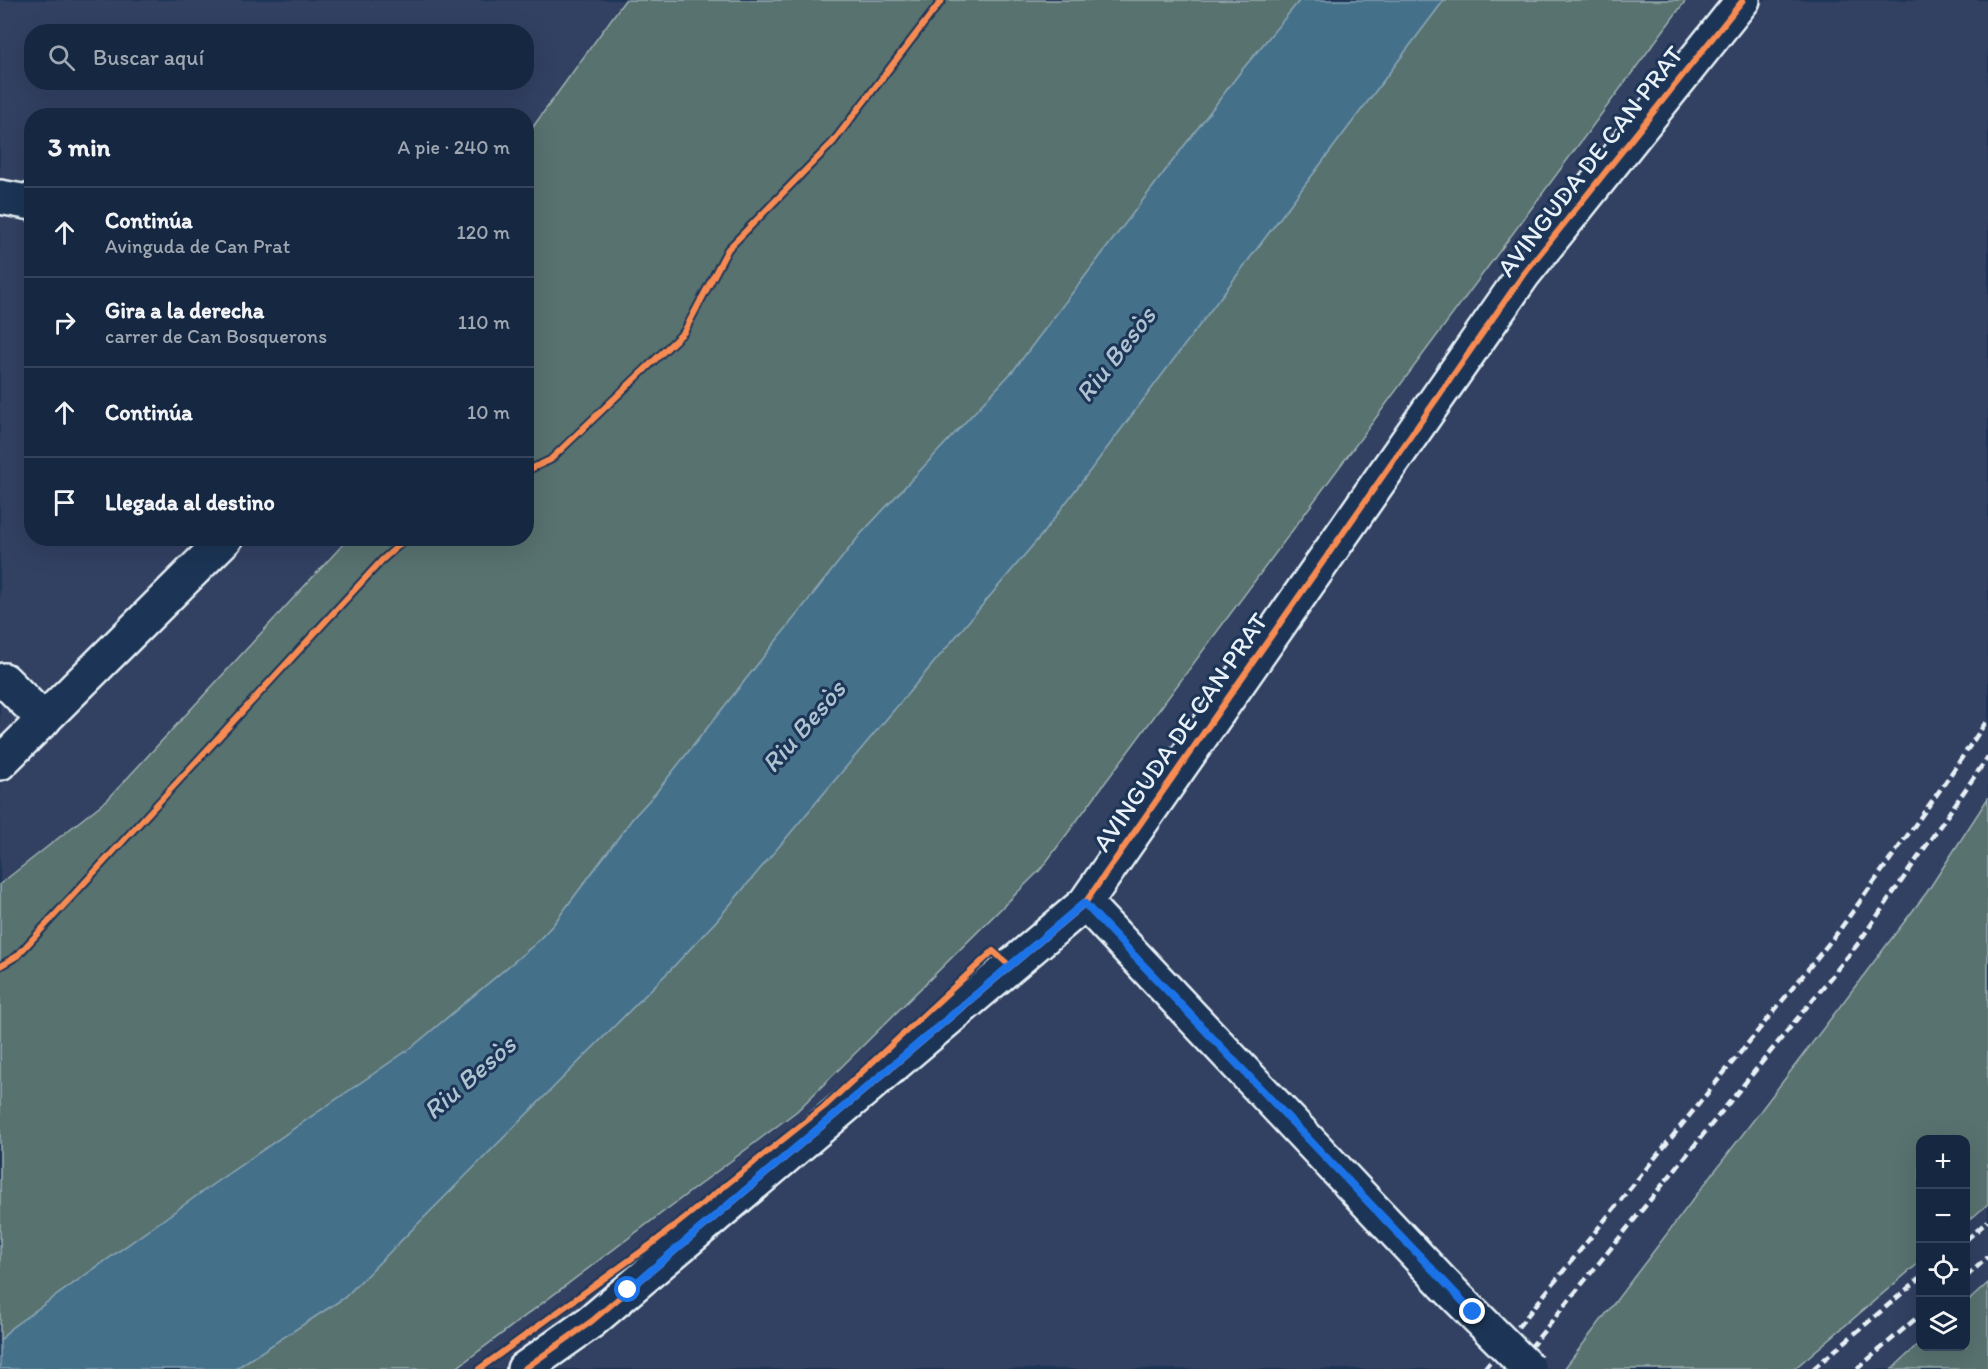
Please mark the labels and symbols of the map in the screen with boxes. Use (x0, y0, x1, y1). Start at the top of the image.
street label: AVINGUDA DE CAN PRAT (1490, 39, 1690, 283)
water label: Riu Besòs (1068, 299, 1163, 408)
street label: AVINGUDA DE CAN PRAT (1085, 606, 1275, 858)
water label: Riu Besòs (754, 672, 853, 779)
water label: Riu Besòs (416, 1027, 523, 1126)
route start (614, 1276, 640, 1302)
route end (1459, 1298, 1485, 1324)

